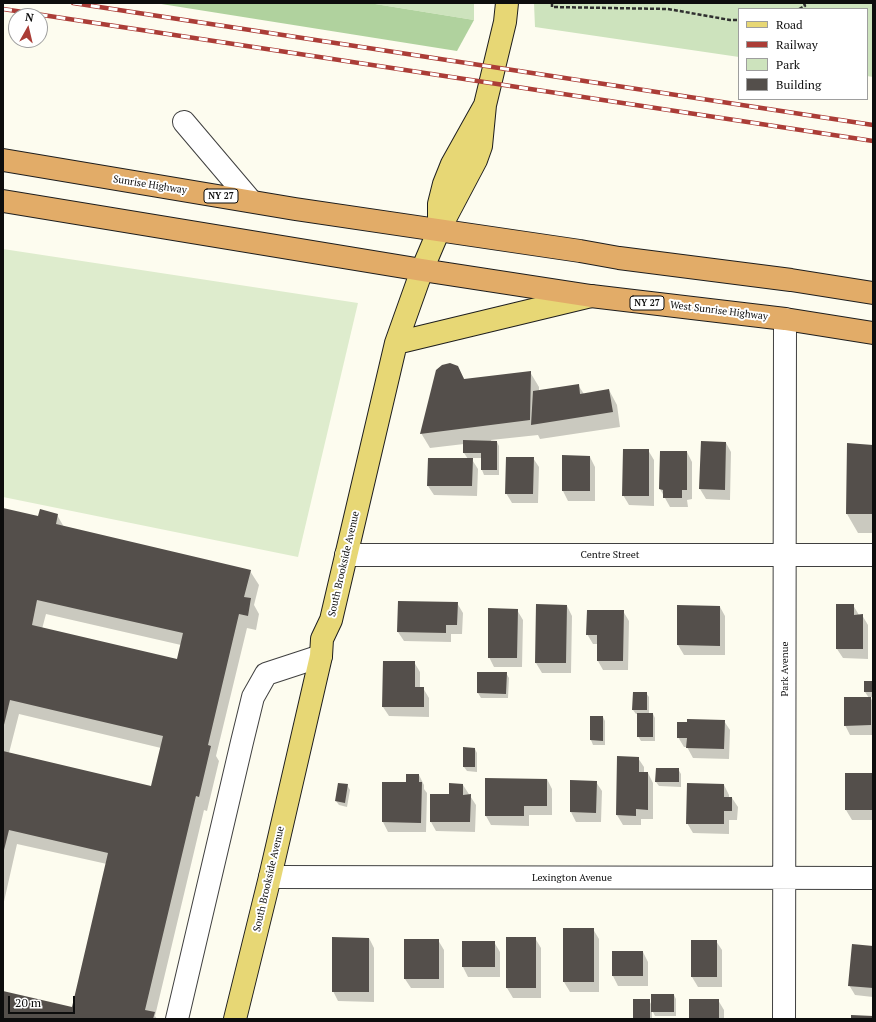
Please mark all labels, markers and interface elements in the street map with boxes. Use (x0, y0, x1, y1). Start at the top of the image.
north arrow (8, 8, 48, 48)
legend (738, 8, 868, 100)
text: N (24, 10, 35, 25)
text: Road (776, 17, 803, 32)
text: Railway (776, 37, 818, 52)
text: Park (776, 57, 800, 72)
text: Building (776, 77, 821, 92)
street label: Sunrise Highway (112, 173, 188, 197)
road number: NY 27 (204, 189, 238, 203)
road number: NY 27 (630, 296, 664, 310)
street label: West Sunrise Highway (669, 299, 769, 323)
street label: South Brookside Avenue (326, 510, 362, 618)
street label: Centre Street (581, 549, 639, 561)
street label: Park Avenue (779, 641, 791, 697)
street label: South Brookside Avenue (251, 825, 287, 933)
street label: Lexington Avenue (532, 872, 612, 884)
scale bar (10, 988, 77, 1014)
text: 20 m (15, 995, 41, 1010)

